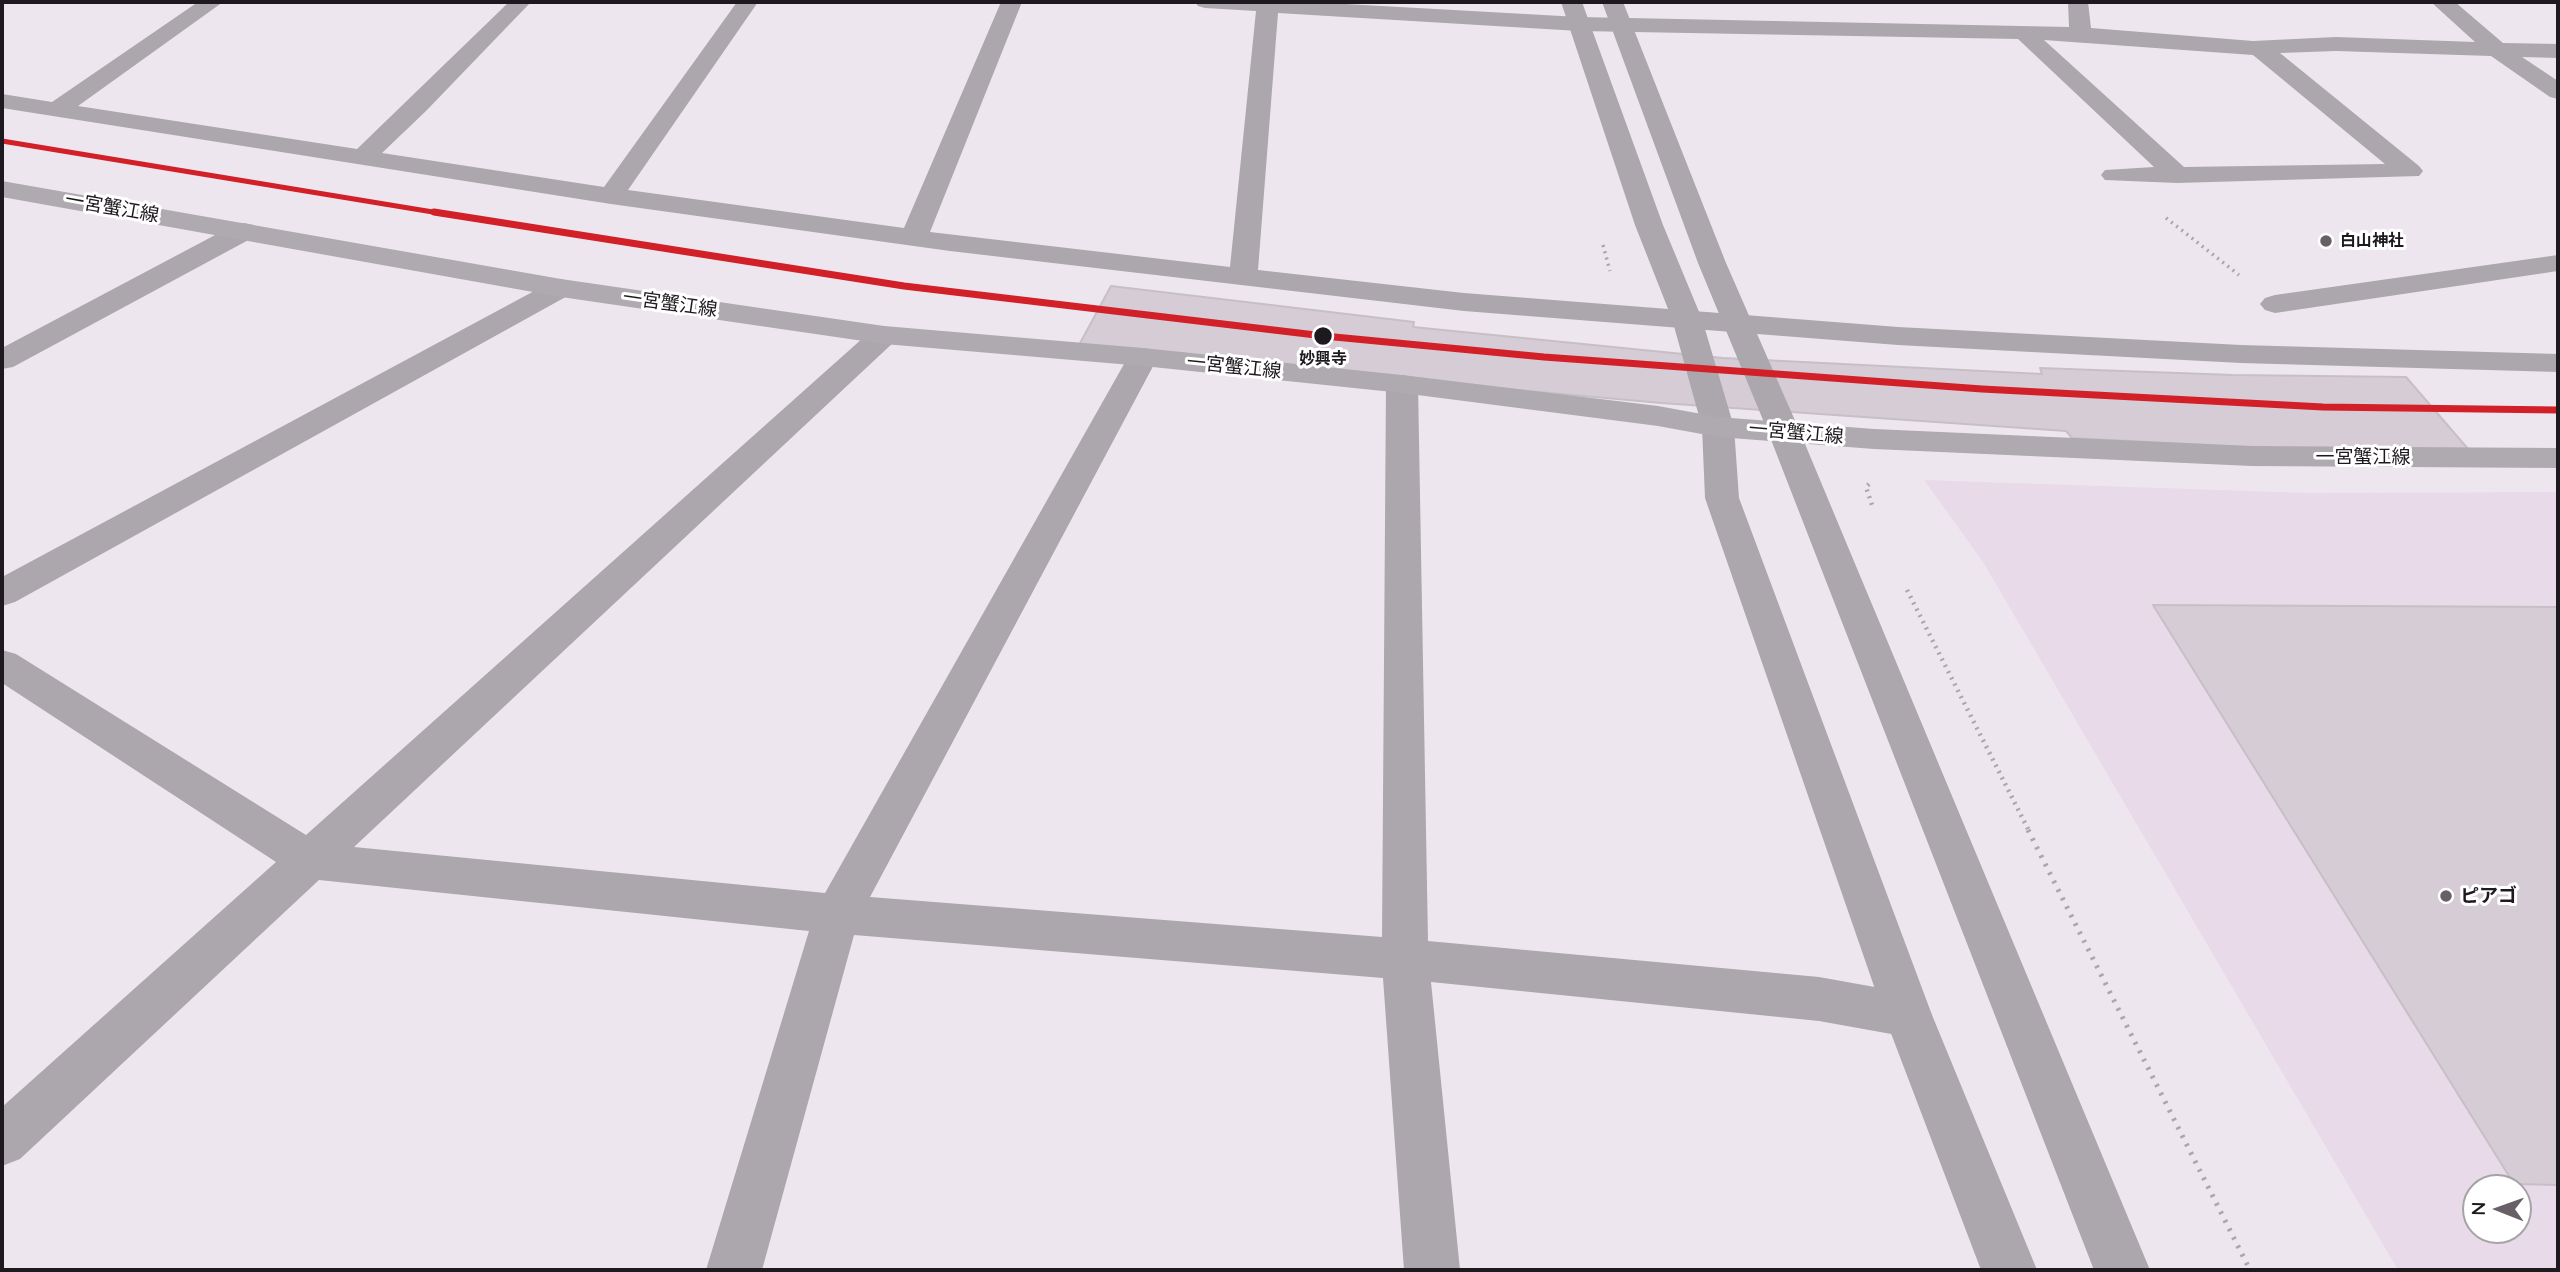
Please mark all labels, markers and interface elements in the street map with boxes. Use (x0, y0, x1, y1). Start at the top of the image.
street label: 一宮蟹江線 (63, 189, 161, 227)
place label: 白山神社 (2340, 231, 2404, 251)
marker: 白山神社 (2318, 233, 2334, 249)
street label: 一宮蟹江線 (621, 286, 719, 322)
marker: 妙興寺 (1312, 325, 1334, 347)
place label: 妙興寺 (1299, 349, 1347, 369)
street label: 一宮蟹江線 (1186, 351, 1282, 383)
street label: 一宮蟹江線 (1748, 418, 1844, 448)
street label: 一宮蟹江線 (2316, 446, 2410, 468)
place label: ピアゴ (2460, 885, 2517, 907)
marker: ピアゴ (2438, 888, 2454, 904)
north arrow (2462, 1174, 2532, 1244)
text: N (2466, 1201, 2490, 1216)

